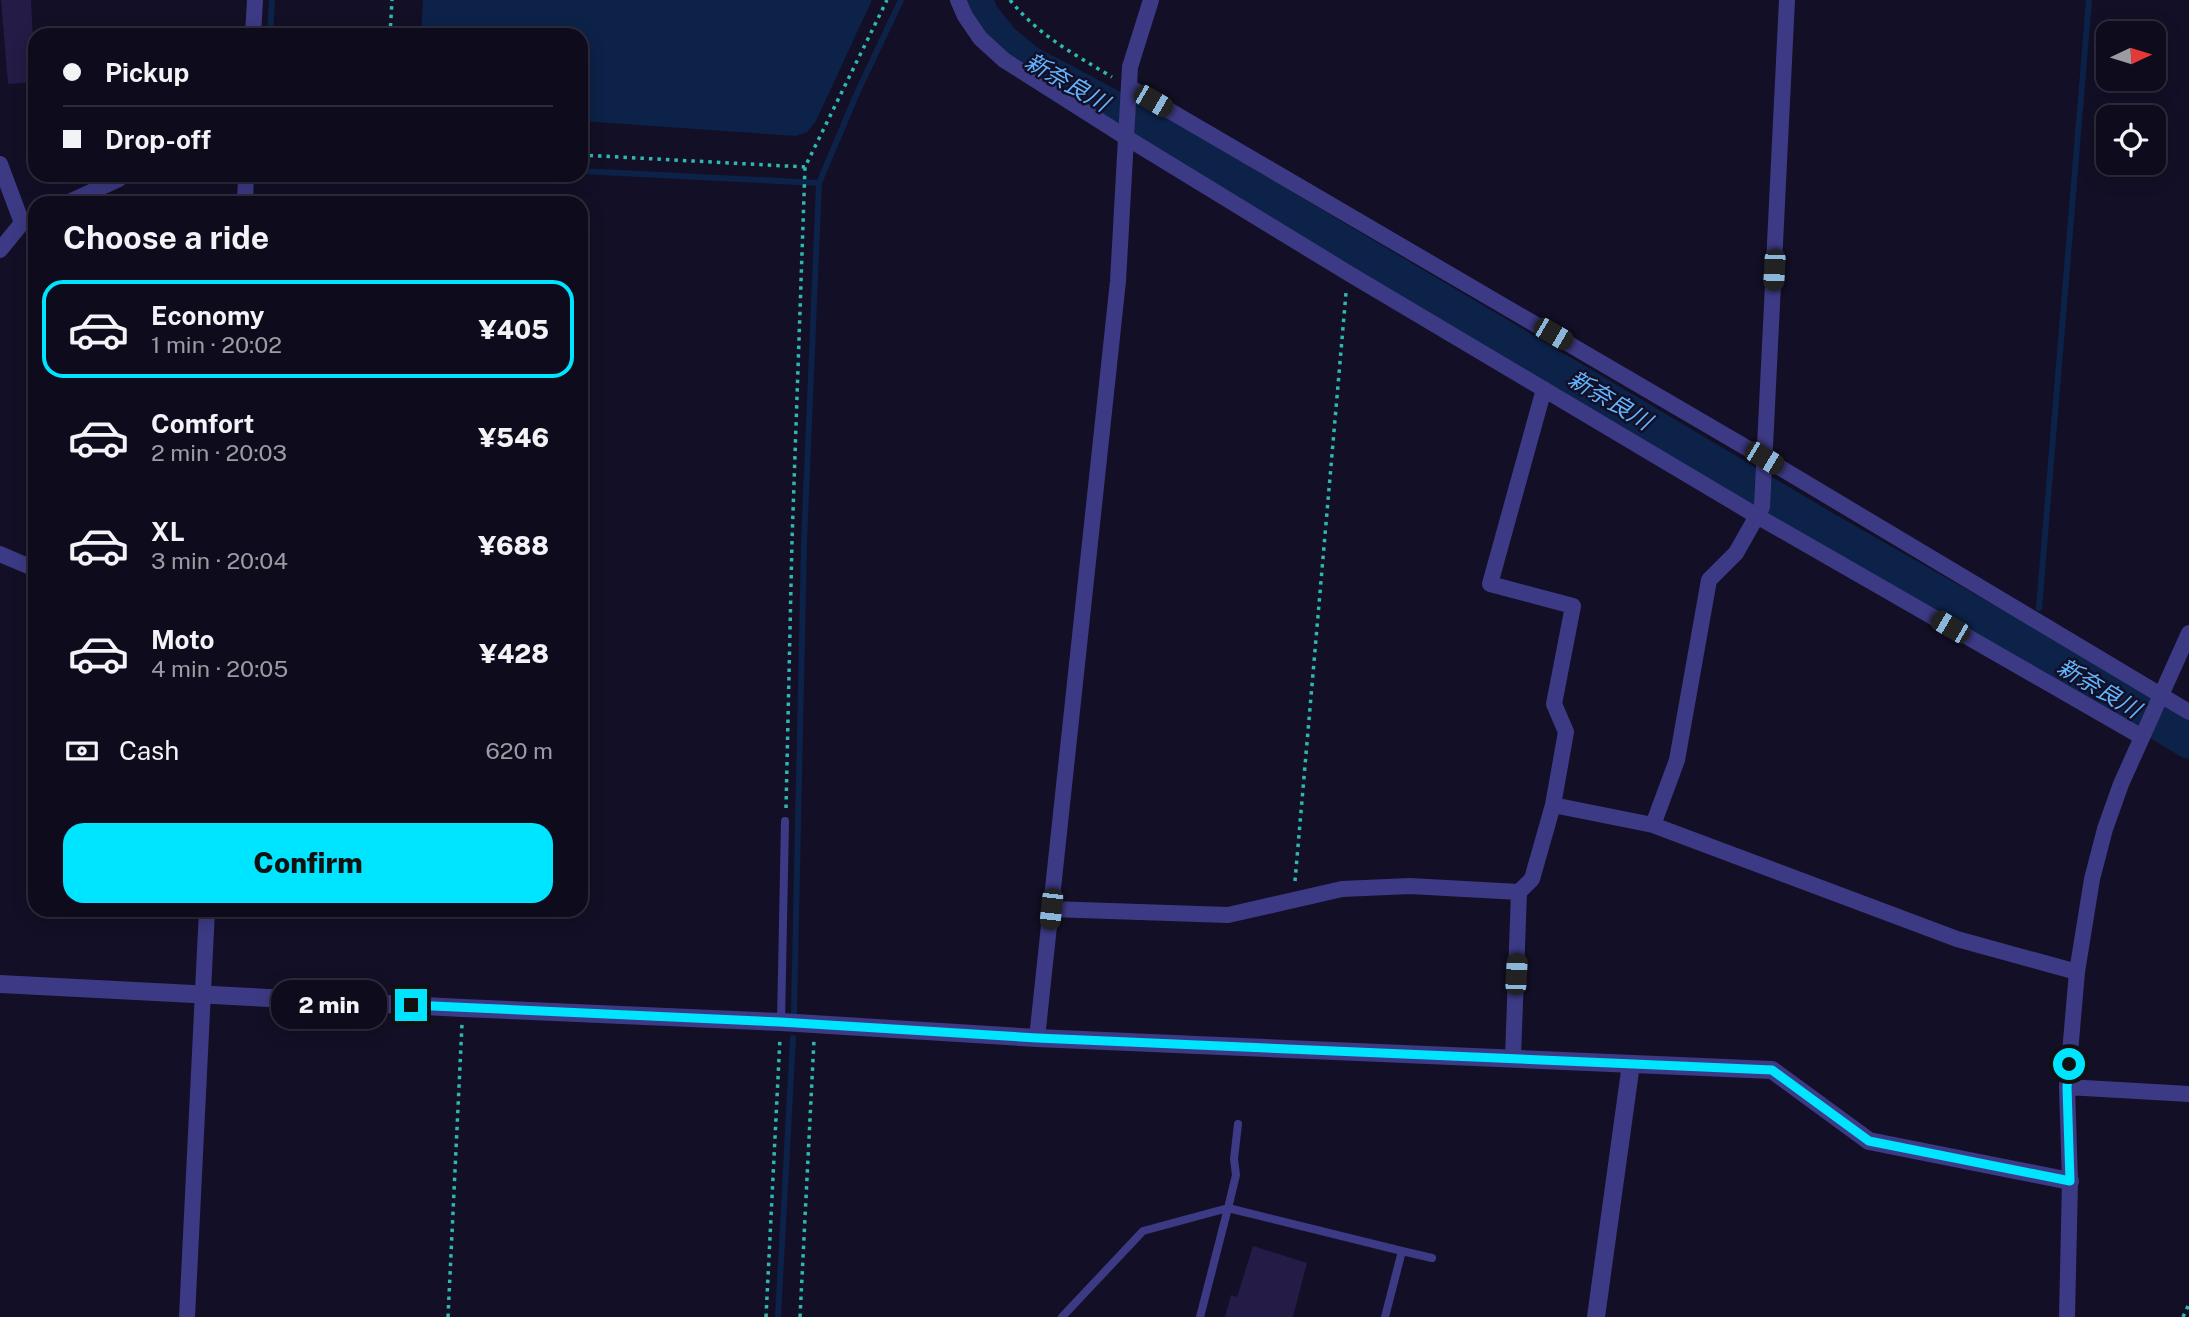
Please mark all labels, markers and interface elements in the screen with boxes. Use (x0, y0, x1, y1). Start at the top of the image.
north arrow (2096, 21, 2166, 91)
map controls (2096, 21, 2166, 175)
water label: 新奈良川 (1021, 47, 1116, 118)
text: Pickup (105, 57, 189, 88)
car (1130, 81, 1177, 121)
button: locate (2096, 105, 2166, 175)
text: Drop-off (105, 124, 211, 155)
text: Choose a ride (63, 219, 269, 256)
car (1763, 248, 1786, 292)
icon: car (67, 298, 130, 361)
text: Economy (151, 300, 264, 331)
text: ¥405 (479, 314, 549, 345)
car (1530, 314, 1577, 354)
text: 1 min · 20:02 (151, 331, 282, 358)
water label: 新奈良川 (1564, 364, 1659, 436)
icon: car (67, 406, 130, 469)
text: Comfort (151, 408, 254, 439)
text: ¥546 (478, 422, 549, 453)
car (1741, 438, 1788, 478)
text: 2 min · 20:03 (151, 439, 287, 466)
icon: car (67, 514, 130, 577)
text: XL (151, 516, 185, 547)
text: ¥688 (478, 530, 549, 561)
text: 3 min · 20:04 (151, 547, 288, 574)
car (1927, 607, 1974, 647)
icon: car (67, 622, 130, 685)
text: Moto (151, 624, 214, 655)
text: ¥428 (479, 638, 549, 669)
water label: 新奈良川 (2053, 652, 2148, 724)
text: 4 min · 20:05 (151, 655, 288, 682)
icon: cash (63, 732, 101, 770)
text: Cash (119, 735, 179, 766)
text: 620 m (485, 737, 553, 764)
button: Confirm (63, 823, 553, 903)
car (1039, 887, 1064, 931)
car (1505, 952, 1528, 996)
callout: 2 min (271, 981, 386, 1030)
route end (395, 989, 427, 1021)
text: 2 min (298, 991, 360, 1018)
route start (2053, 1048, 2085, 1080)

